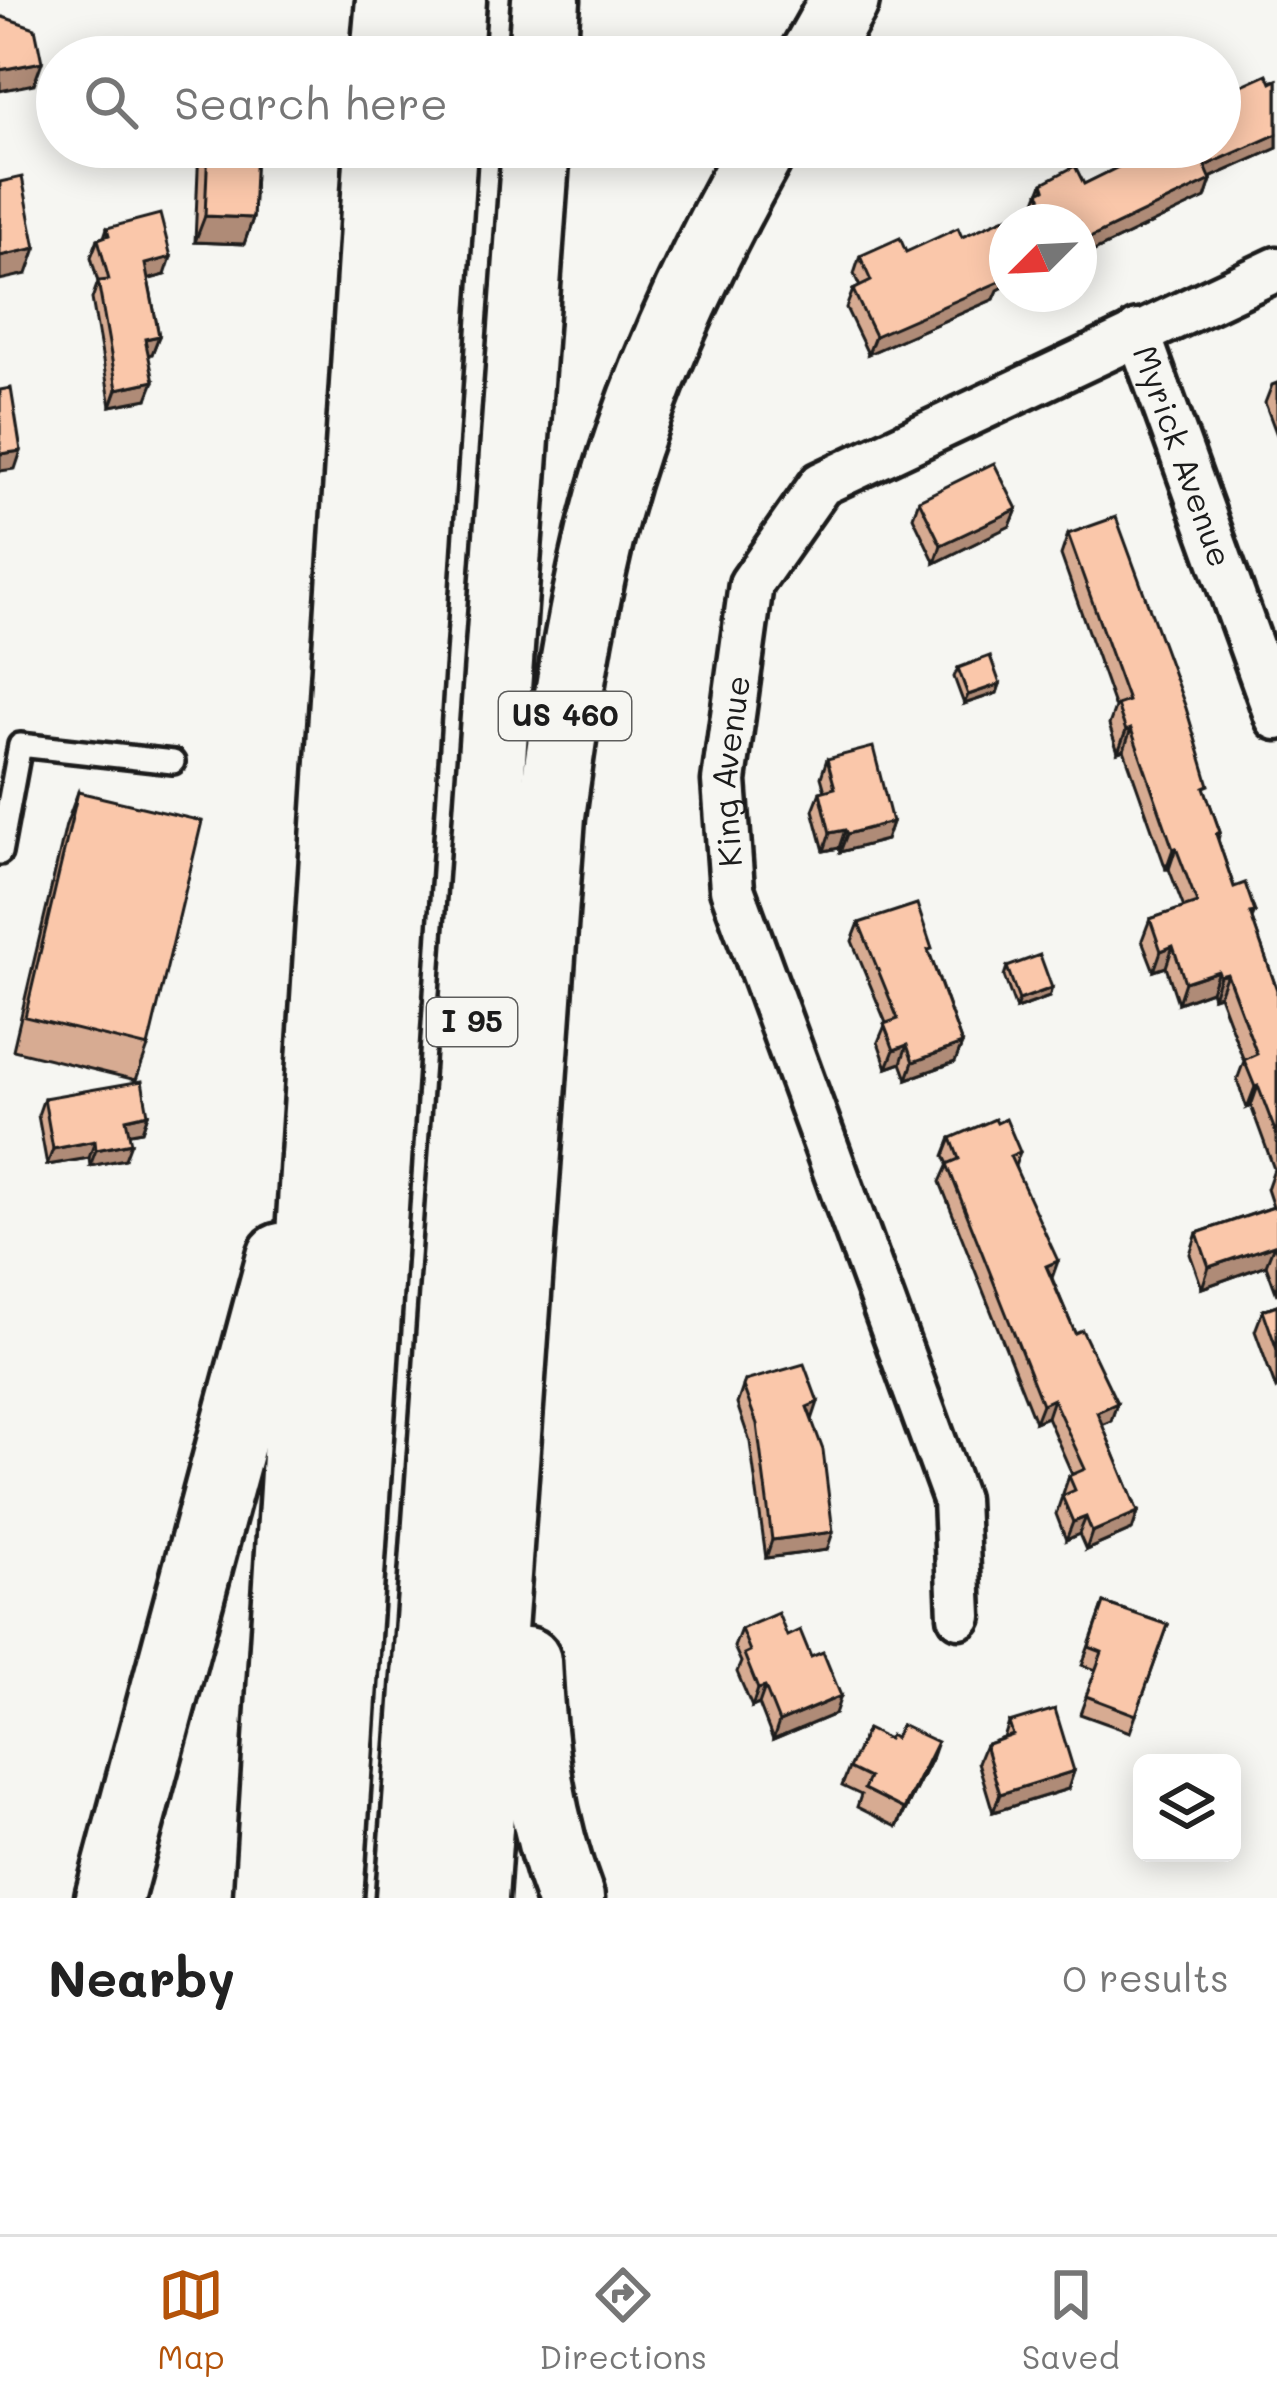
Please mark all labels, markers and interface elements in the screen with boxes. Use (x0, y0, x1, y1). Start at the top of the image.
search box (36, 36, 1241, 168)
icon: search (78, 69, 144, 135)
text: Search here (174, 73, 448, 131)
north arrow (989, 204, 1097, 312)
street label: Myrick Avenue (1125, 339, 1244, 572)
street label: King Avenue (700, 673, 758, 869)
road number: US 460 (499, 692, 631, 740)
road number: I 95 (427, 998, 517, 1046)
map controls (1133, 1754, 1241, 1862)
button: layers (1133, 1754, 1241, 1862)
text: Nearby (48, 1943, 235, 2010)
text: 0 results (1063, 1951, 1229, 2002)
tab: Map (157, 2262, 225, 2377)
tab: Directions (539, 2262, 707, 2377)
tab: Saved (1022, 2262, 1120, 2377)

